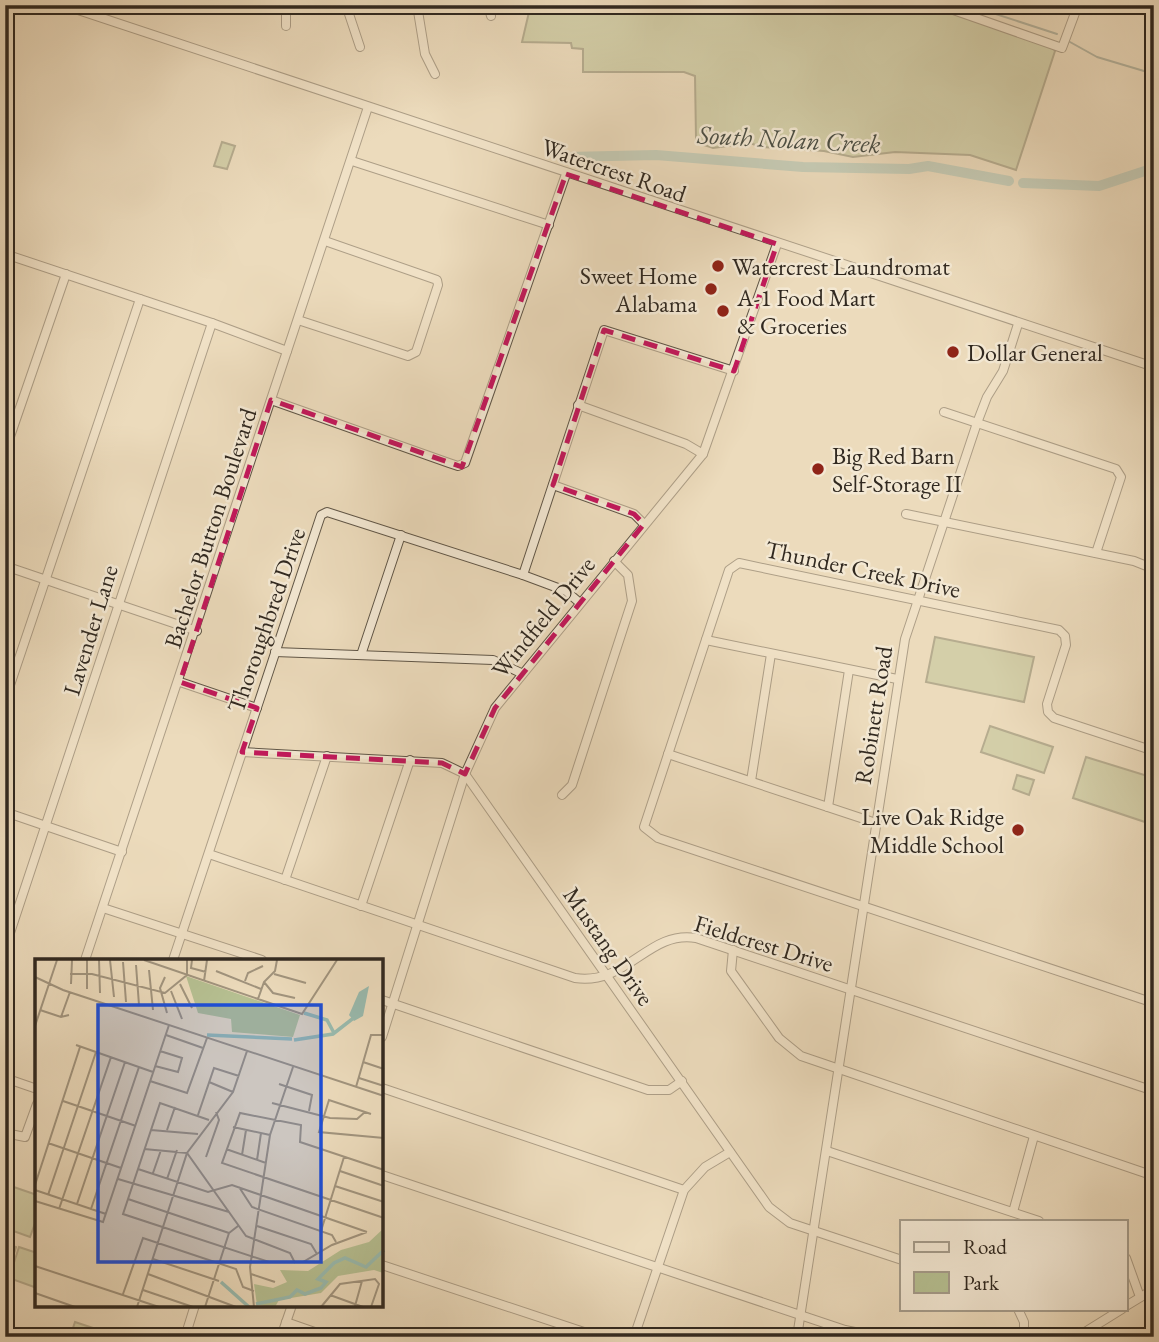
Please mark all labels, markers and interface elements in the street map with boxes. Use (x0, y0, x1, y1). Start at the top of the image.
water label: South Nolan Creek (696, 117, 882, 161)
street label: Watercrest Road (537, 131, 691, 210)
place label: Watercrest Laundromat (732, 251, 950, 282)
marker: Watercrest Laundromat (710, 258, 726, 274)
place label: Sweet Home Alabama (580, 260, 697, 319)
marker: Sweet Home Alabama (703, 281, 719, 297)
place label: A-1 Food Mart & Groceries (736, 282, 876, 341)
marker: A-1 Food Mart & Groceries (715, 303, 731, 319)
place label: Dollar General (967, 337, 1103, 368)
marker: Dollar General (945, 344, 961, 360)
street label: Bachelor Button Boulevard (157, 403, 264, 652)
place label: Big Red Barn Self-Storage II (832, 440, 962, 499)
marker: Big Red Barn Self-Storage II (810, 461, 826, 477)
street label: Thoroughbred Drive (220, 524, 312, 716)
street label: Thunder Creek Drive (762, 533, 964, 605)
street label: Windfield Drive (484, 550, 602, 684)
street label: Lavender Lane (55, 561, 125, 699)
street label: Robinett Road (847, 643, 899, 786)
place label: Live Oak Ridge Middle School (861, 801, 1004, 860)
marker: Live Oak Ridge Middle School (1010, 822, 1026, 838)
street label: Mustang Drive (557, 880, 661, 1012)
street label: Fieldcrest Drive (691, 907, 837, 979)
inset map (35, 959, 383, 1307)
legend (900, 1220, 1128, 1310)
text: Road (963, 1233, 1007, 1260)
text: Park (963, 1269, 1000, 1296)

